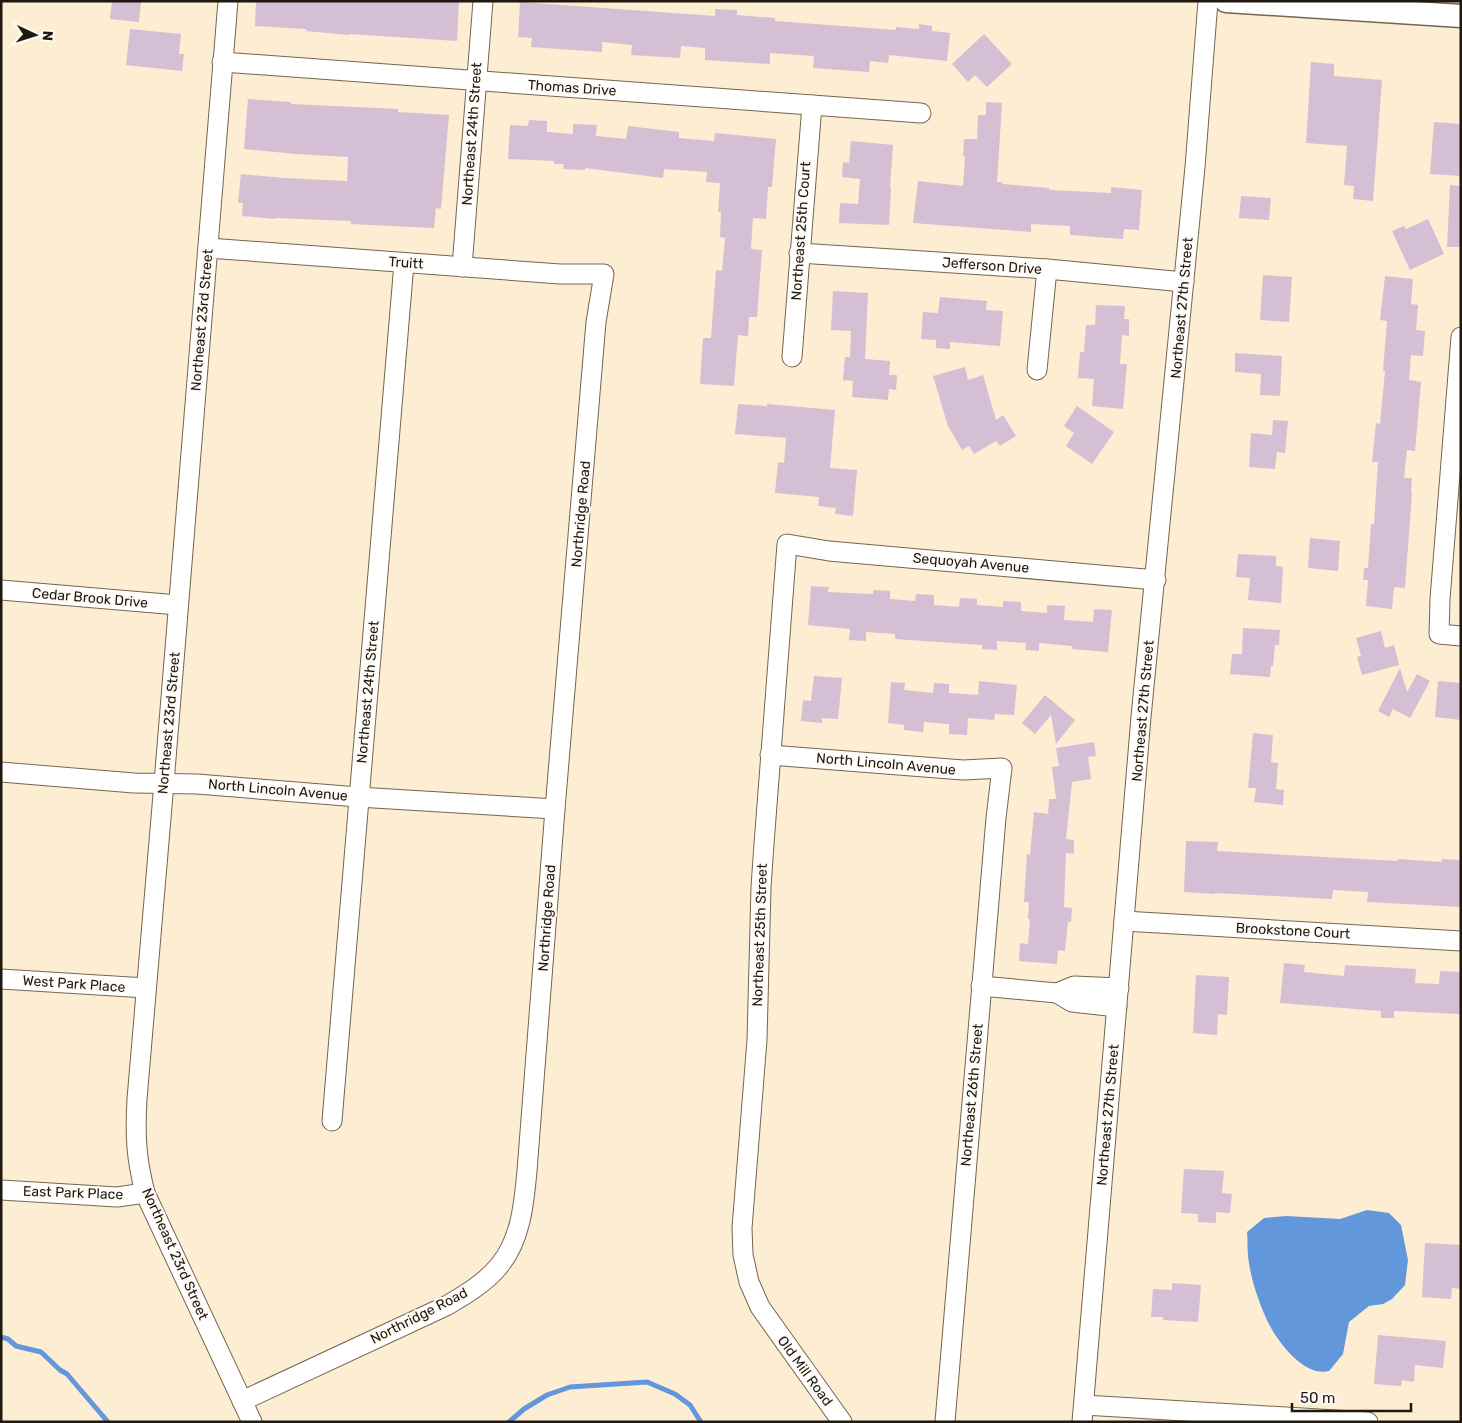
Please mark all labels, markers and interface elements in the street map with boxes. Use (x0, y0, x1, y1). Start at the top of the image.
north arrow (10, 10, 60, 60)
text: N (39, 30, 56, 41)
street label: Northeast 24th Street (459, 61, 486, 206)
street label: Thomas Drive (527, 76, 617, 100)
street label: Northeast 25th Court (788, 160, 814, 301)
street label: Northeast 27th Street (1167, 236, 1197, 379)
street label: Northeast 23rd Street (187, 248, 217, 392)
street label: Truitt (388, 253, 425, 273)
street label: Jefferson Drive (941, 254, 1043, 278)
street label: Northridge Road (568, 460, 594, 568)
street label: Sequoyah Avenue (912, 549, 1030, 577)
street label: Cedar Brook Drive (31, 584, 149, 612)
street label: Northeast 24th Street (353, 619, 383, 764)
street label: Northeast 27th Street (1128, 639, 1158, 782)
street label: Northeast 23rd Street (154, 651, 184, 795)
street label: North Lincoln Avenue (816, 749, 957, 779)
street label: North Lincoln Avenue (208, 775, 349, 805)
street label: Northeast 25th Street (749, 863, 771, 1007)
street label: Northridge Road (535, 864, 559, 972)
street label: Brookstone Court (1235, 920, 1351, 943)
street label: West Park Place (22, 972, 126, 996)
street label: Northeast 26th Street (957, 1022, 987, 1167)
street label: Northeast 27th Street (1093, 1043, 1123, 1186)
street label: East Park Place (23, 1183, 124, 1203)
street label: Northeast 23rd Street (138, 1185, 212, 1323)
street label: Northridge Road (368, 1284, 470, 1348)
street label: Old Mill Road (774, 1333, 836, 1409)
scale bar (1292, 1380, 1411, 1412)
text: 50 m (1300, 1389, 1335, 1407)

